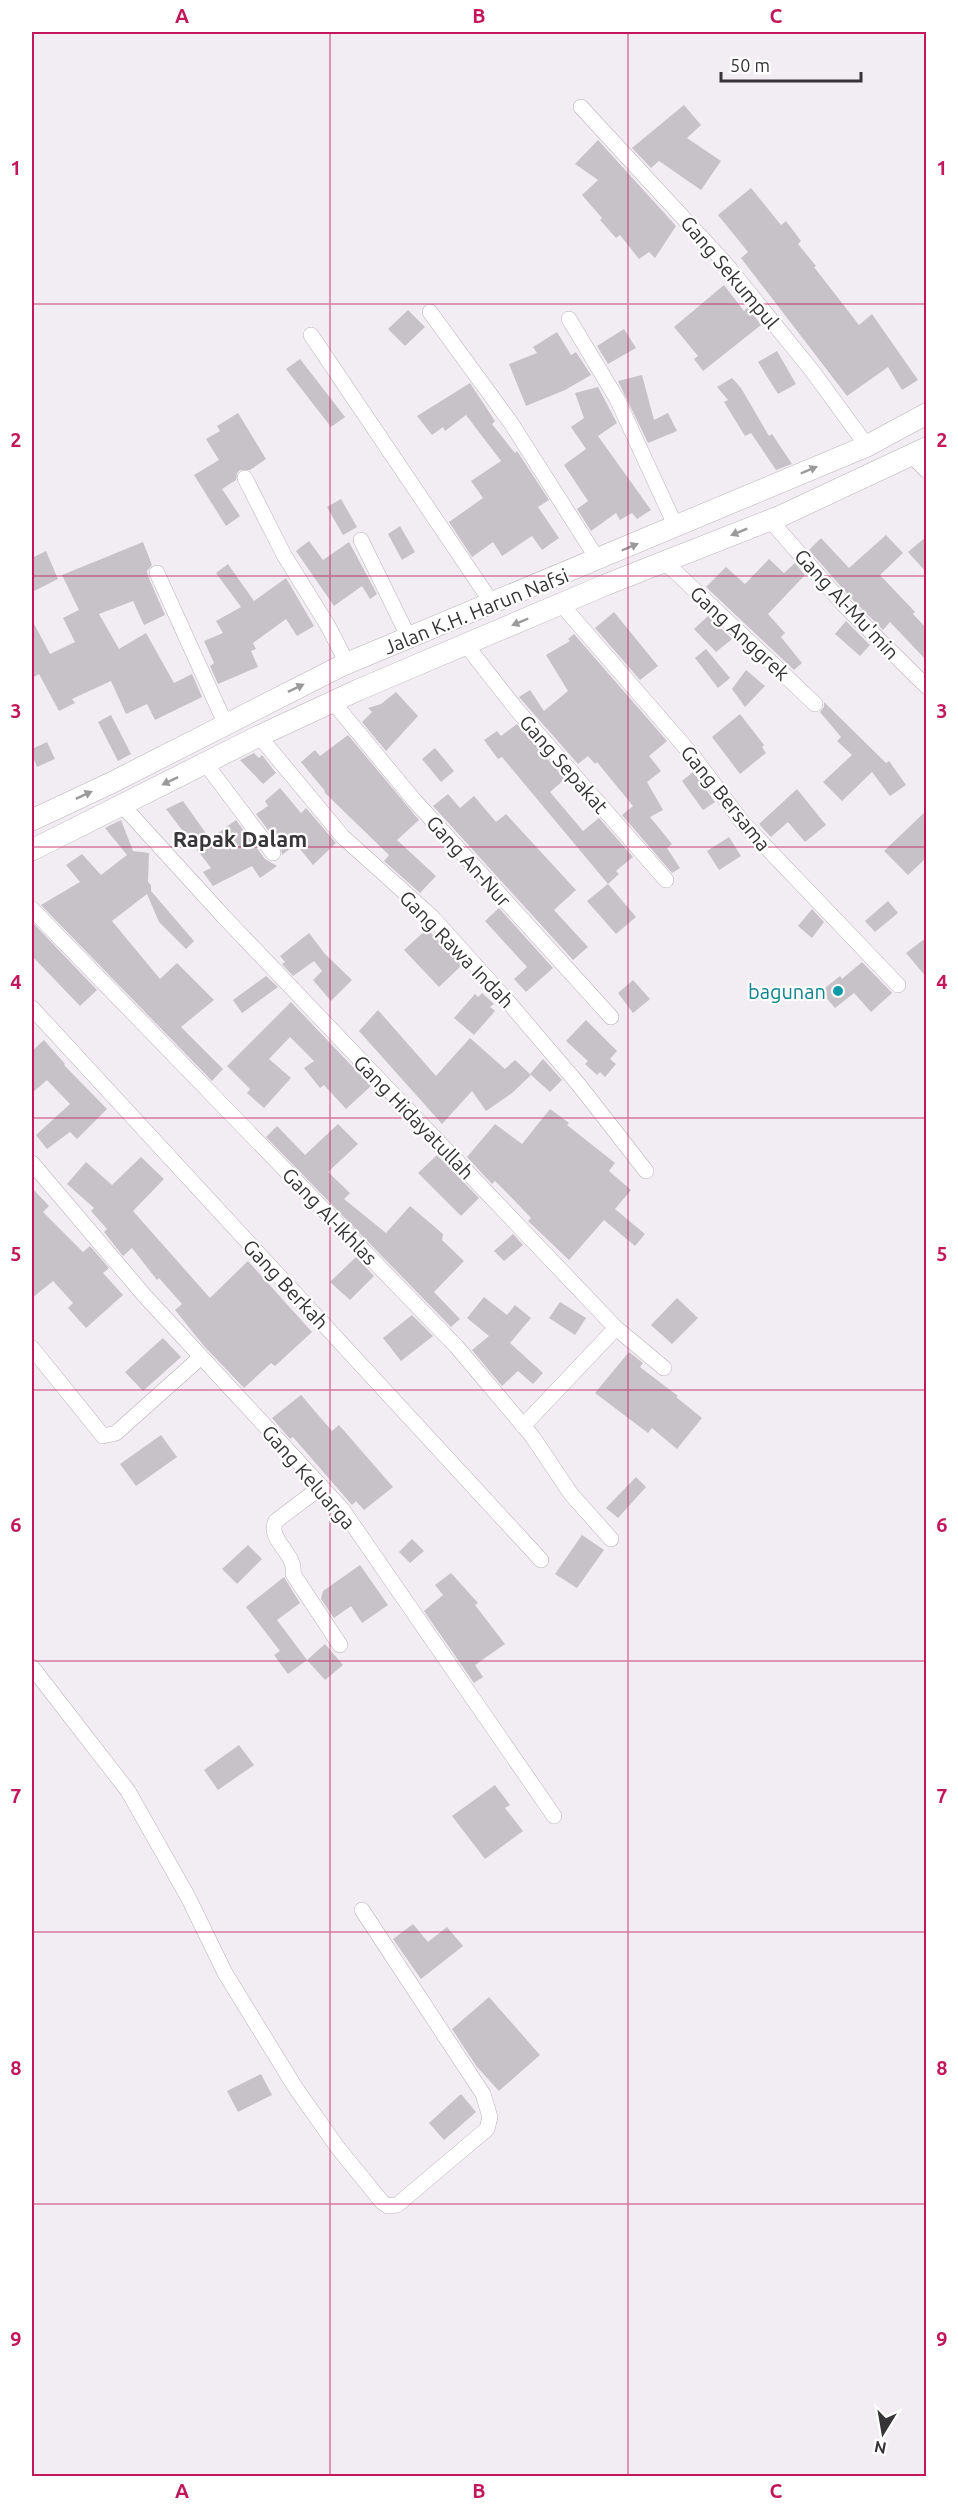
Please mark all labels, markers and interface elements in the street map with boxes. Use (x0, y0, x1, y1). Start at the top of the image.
text: A (175, 4, 189, 27)
text: B (472, 4, 486, 27)
text: C (770, 4, 783, 27)
scale bar (721, 45, 860, 83)
text: 50 m (730, 55, 770, 75)
text: 1 (10, 156, 22, 179)
text: 1 (936, 156, 948, 179)
street label: Gang Sekumpul (676, 211, 784, 333)
text: 2 (10, 428, 22, 451)
text: 2 (936, 428, 948, 451)
one-way arrow (801, 466, 818, 475)
one-way arrow (730, 528, 748, 538)
one-way arrow (621, 542, 639, 551)
street label: Gang Al-Mu'min (790, 544, 904, 664)
street label: Jalan K.H. Harun Nafsi (380, 563, 572, 659)
street label: Gang Anggrek (686, 581, 794, 685)
one-way arrow (510, 617, 528, 627)
one-way arrow (287, 684, 304, 693)
text: 3 (10, 699, 22, 722)
text: 3 (936, 699, 948, 722)
street label: Gang Sepakat (515, 710, 613, 818)
street label: Gang Bersama (677, 741, 775, 855)
one-way arrow (162, 776, 179, 785)
one-way arrow (76, 791, 93, 800)
street label: Gang An-Nur (422, 811, 516, 912)
district label: Rapak Dalam (173, 826, 307, 851)
street label: Gang Rawa Indah (395, 886, 519, 1012)
text: 4 (10, 970, 22, 993)
text: 4 (936, 970, 948, 993)
place label: bagunan (748, 980, 826, 1003)
marker: bagunan (831, 984, 845, 998)
street label: Gang Hidayatullah (349, 1050, 479, 1184)
street label: Gang Al-Ikhlas (278, 1163, 382, 1269)
street label: Gang Berkah (239, 1234, 333, 1334)
text: 5 (10, 1242, 22, 1265)
text: 5 (936, 1242, 948, 1265)
street label: Gang Keluarga (258, 1420, 360, 1534)
text: 6 (10, 1513, 22, 1536)
text: 6 (936, 1513, 948, 1536)
text: 7 (10, 1784, 22, 1807)
text: 7 (936, 1784, 948, 1807)
text: 8 (10, 2056, 22, 2079)
text: 8 (936, 2056, 948, 2079)
text: 9 (10, 2327, 22, 2350)
text: 9 (936, 2327, 948, 2350)
north arrow (853, 2403, 913, 2463)
text: N (873, 2438, 888, 2458)
text: A (175, 2479, 189, 2502)
text: B (472, 2479, 486, 2502)
text: C (770, 2479, 783, 2502)

